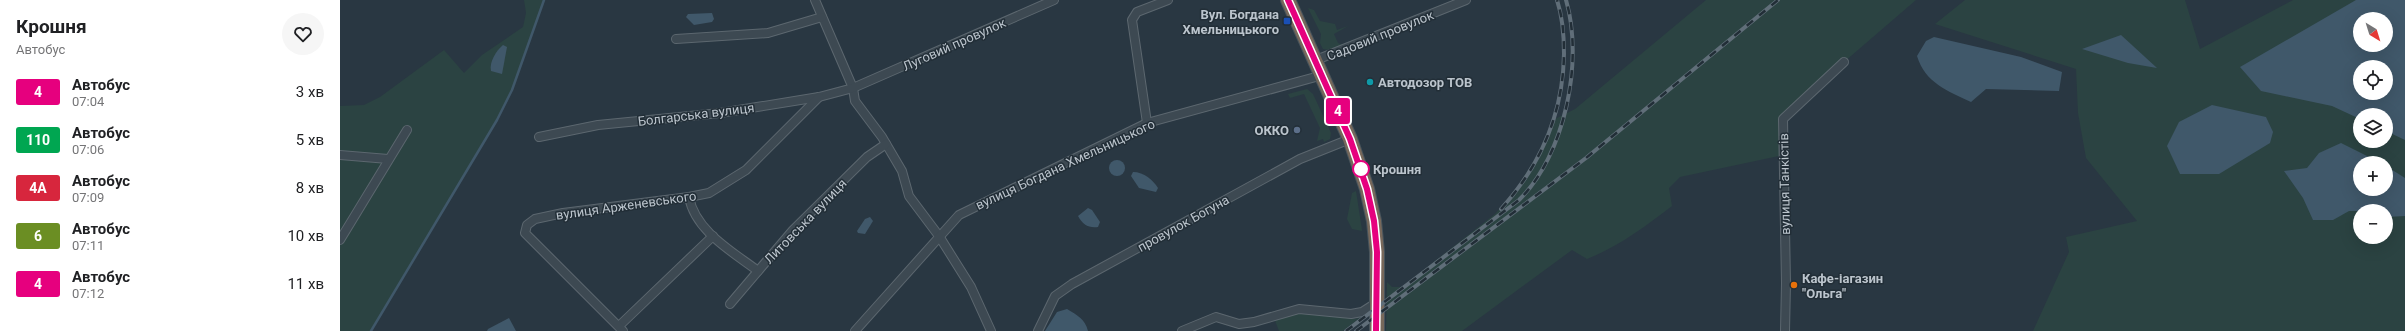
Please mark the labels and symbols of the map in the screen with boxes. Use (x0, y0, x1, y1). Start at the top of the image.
place label: Вул. Богдана Хмельницького (1182, 7, 1279, 37)
street label: Садовий провулок (1325, 7, 1436, 64)
north arrow (2353, 12, 2393, 52)
street label: Луговий провулок (900, 15, 1008, 74)
marker: Вул. Богдана Хмельницького (1282, 16, 1292, 26)
place label: Автодозор ТОВ (1378, 75, 1472, 90)
marker: Автодозор ТОВ (1365, 77, 1375, 87)
line badge: 4 (1325, 98, 1351, 124)
street label: Болгарська вулиця (637, 100, 755, 129)
street label: вулиця Богдана Хмельницького (973, 116, 1157, 213)
place label: ОККО (1254, 123, 1289, 138)
marker: ОККО (1292, 125, 1302, 135)
street label: вулиця Танкістів (1776, 133, 1793, 235)
marker: Крошня (1352, 160, 1370, 178)
place label: Крошня (1373, 162, 1421, 177)
street label: Литовська вулиця (761, 176, 850, 267)
street label: вулиця Арженевського (555, 188, 697, 223)
street label: провулок Богуна (1135, 192, 1232, 255)
place label: Кафе-іагазин "Ольга" (1802, 271, 1883, 301)
marker: Кафе-іагазин "Ольга" (1789, 280, 1799, 290)

